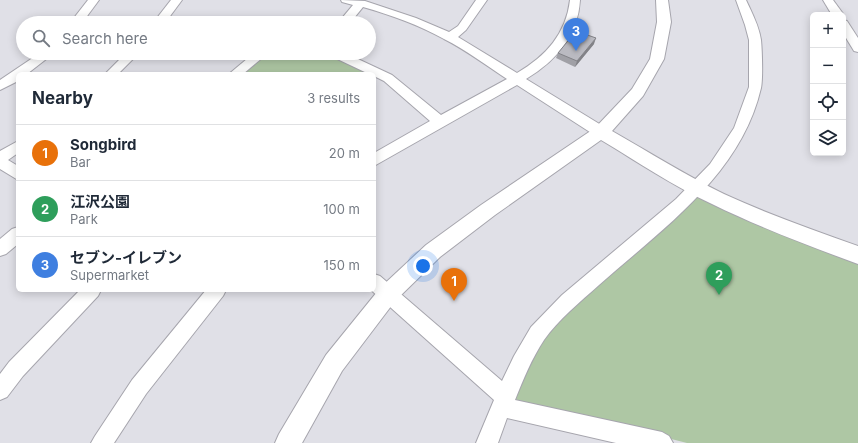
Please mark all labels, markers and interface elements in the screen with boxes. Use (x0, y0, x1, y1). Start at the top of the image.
map controls (810, 12, 846, 156)
button: + (810, 12, 846, 48)
search box (16, 16, 376, 60)
pin: 3 (563, 18, 589, 51)
icon: search (30, 27, 52, 49)
text: Search here (62, 29, 148, 48)
button: − (810, 48, 846, 84)
button: locate (810, 84, 846, 120)
text: Nearby (32, 88, 93, 108)
text: 3 results (307, 90, 360, 106)
button: layers (810, 120, 846, 156)
text: Songbird (70, 135, 137, 154)
text: 1 (42, 145, 48, 161)
text: 20 m (329, 145, 360, 161)
text: Bar (70, 154, 91, 170)
text: 江沢公園 (70, 192, 130, 211)
text: 2 (41, 201, 49, 217)
text: 100 m (323, 201, 360, 217)
text: Park (70, 211, 98, 227)
text: セブン-イレブン (70, 248, 182, 267)
your location (413, 256, 433, 276)
text: 3 (41, 257, 49, 273)
text: 150 m (324, 257, 360, 273)
pin: 2 (706, 262, 732, 295)
text: Supermarket (70, 267, 149, 283)
pin: 1 (441, 268, 467, 301)

